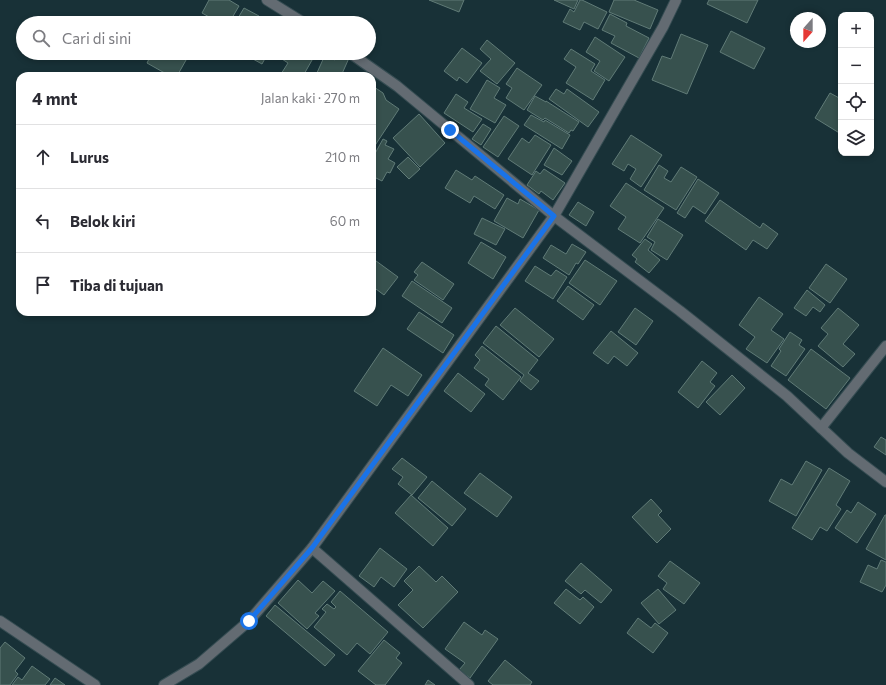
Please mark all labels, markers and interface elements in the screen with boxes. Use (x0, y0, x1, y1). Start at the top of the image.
north arrow (790, 12, 826, 48)
map controls (838, 12, 874, 156)
button: + (838, 12, 874, 48)
search box (16, 16, 376, 60)
icon: search (30, 27, 52, 49)
text: Cari di sini (62, 29, 131, 47)
button: − (838, 48, 874, 84)
button: locate (838, 84, 874, 120)
text: 4 mnt (32, 88, 78, 109)
text: Jalan kaki · 270 m (261, 90, 360, 106)
button: layers (838, 120, 874, 156)
route end (441, 121, 459, 139)
icon: ahead (32, 146, 54, 168)
text: Lurus (70, 148, 109, 166)
text: 210 m (325, 149, 360, 165)
icon: left (32, 210, 54, 232)
text: Belok kiri (70, 212, 136, 230)
text: 60 m (330, 213, 360, 229)
icon: arrive (32, 274, 54, 296)
text: Tiba di tujuan (70, 276, 164, 294)
route start (240, 612, 258, 630)

